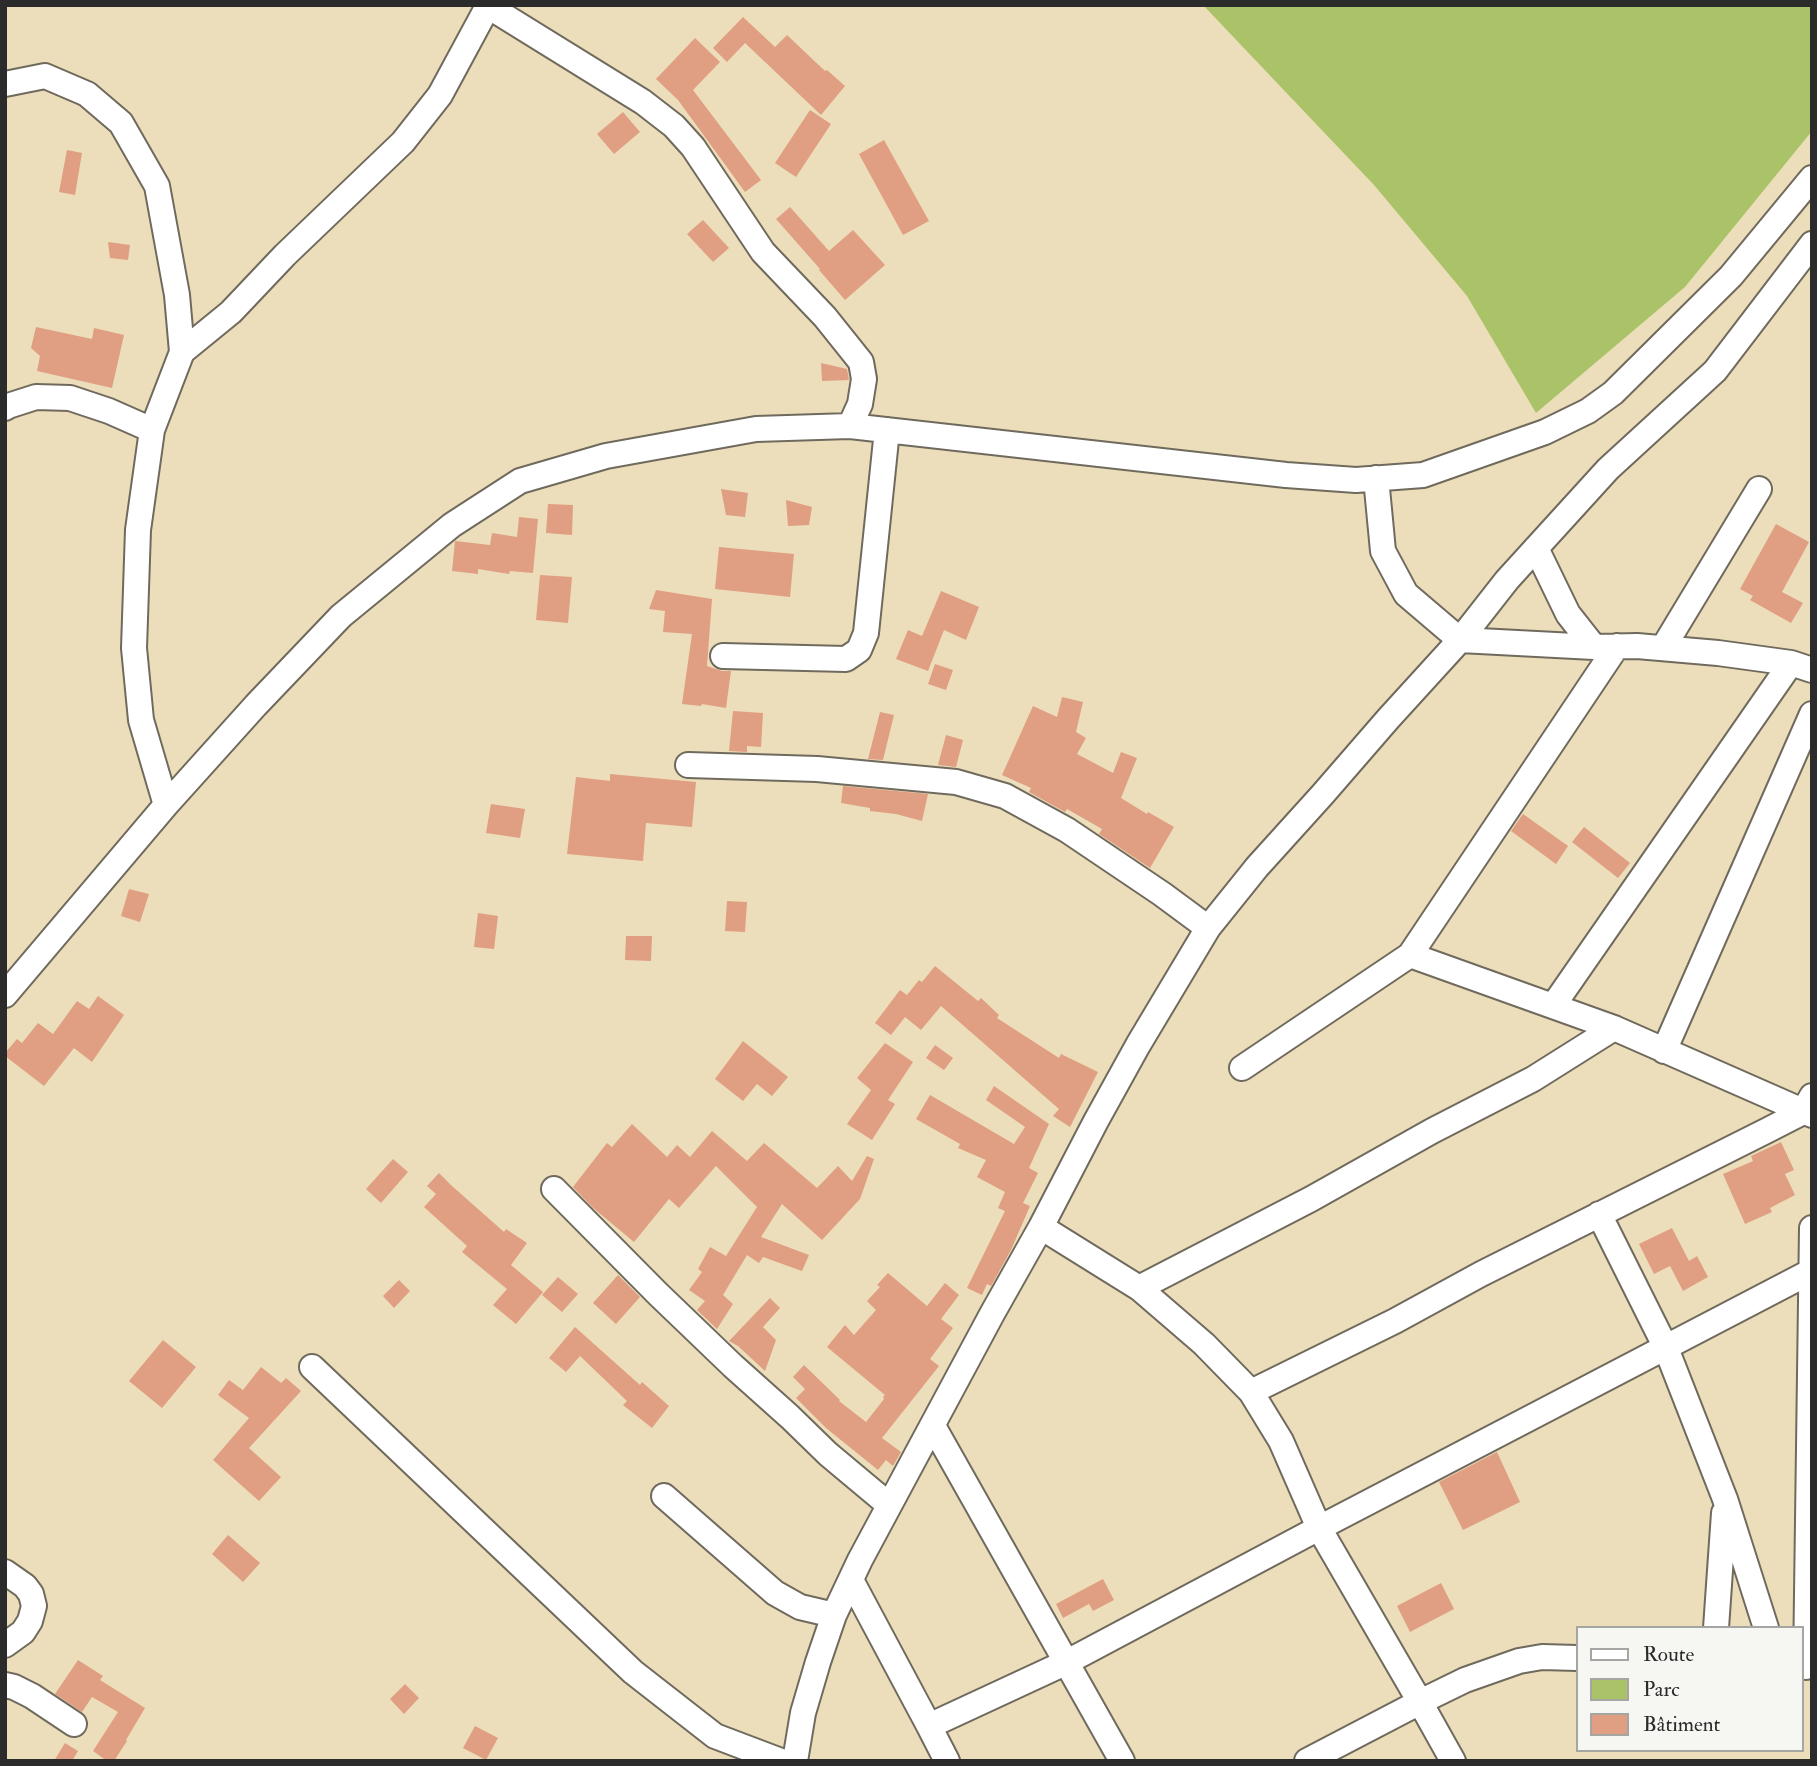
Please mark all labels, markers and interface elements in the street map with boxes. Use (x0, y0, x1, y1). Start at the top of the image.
legend (1576, 1626, 1803, 1752)
text: Route (1643, 1641, 1694, 1668)
text: Parc (1643, 1676, 1680, 1703)
text: Bâtiment (1643, 1711, 1720, 1738)

